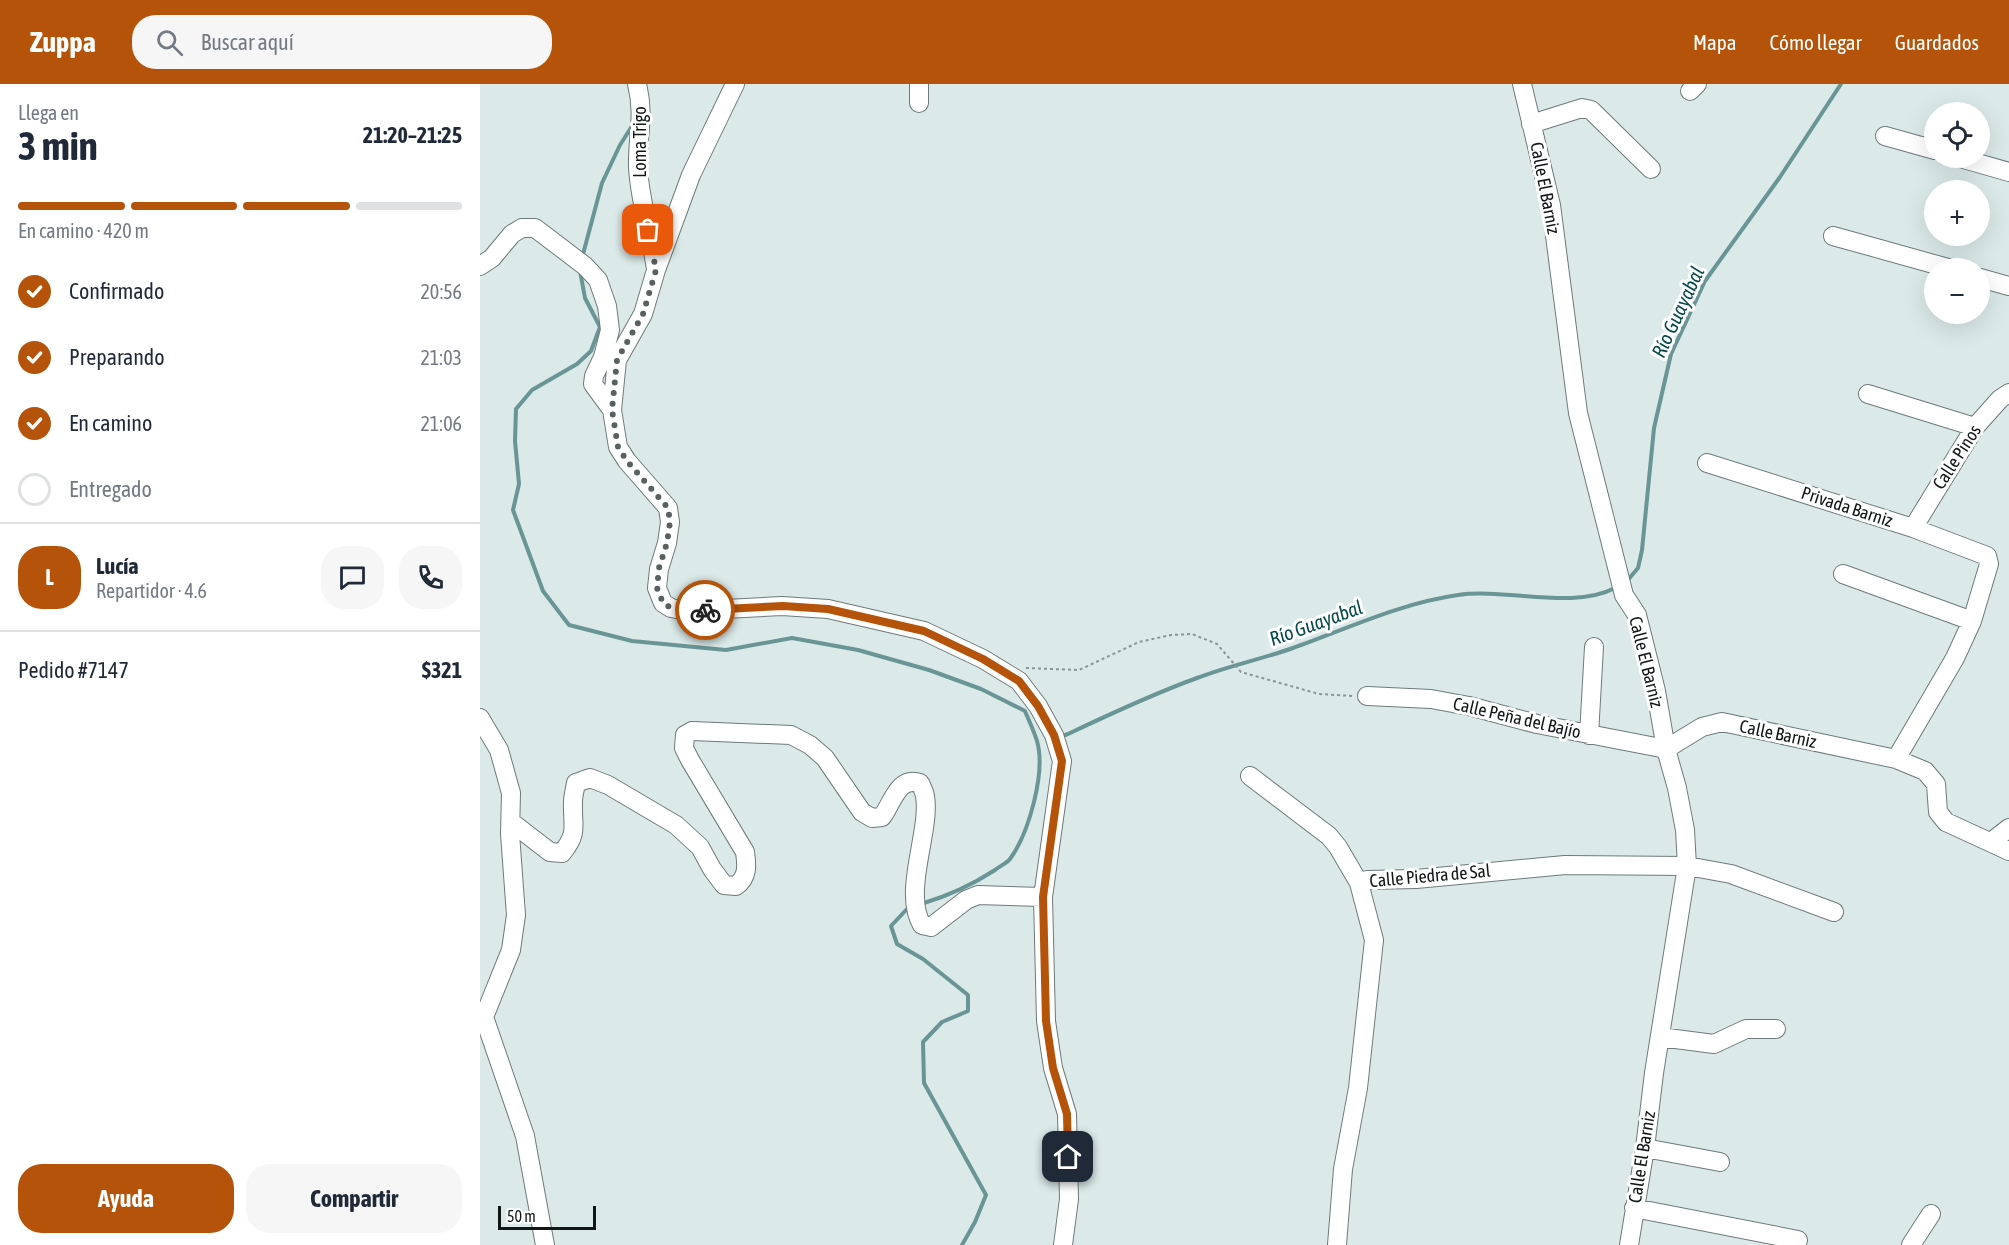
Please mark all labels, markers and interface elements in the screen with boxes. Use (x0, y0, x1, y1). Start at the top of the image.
search box (132, 15, 552, 69)
text: Zuppa (30, 26, 96, 58)
icon: search (153, 26, 186, 59)
text: Buscar aquí (201, 29, 294, 55)
text: Mapa (1693, 30, 1737, 54)
text: Cómo llegar (1770, 30, 1862, 54)
text: Guardados (1895, 30, 1979, 54)
text: Llega en (18, 101, 79, 124)
map controls (1924, 102, 1990, 324)
button: locate (1924, 102, 1990, 168)
street label: Loma Trigo (629, 106, 650, 178)
text: 21:20–21:25 (363, 122, 462, 148)
text: 3 min (18, 124, 98, 168)
street label: Calle El Barniz (1526, 140, 1565, 236)
button: + (1924, 180, 1990, 246)
pin (622, 204, 673, 255)
icon: bag (631, 213, 664, 246)
text: En camino · 420 m (18, 219, 149, 242)
button: − (1924, 258, 1990, 324)
water label: Río Guayabal (1646, 263, 1709, 361)
icon: check (18, 275, 51, 308)
text: Confirmado (69, 278, 164, 304)
text: 20:56 (420, 280, 462, 303)
icon: check (18, 341, 51, 374)
text: Preparando (69, 344, 165, 370)
text: 21:03 (420, 346, 462, 369)
icon: check (18, 407, 51, 440)
text: En camino (69, 410, 152, 436)
text: 21:06 (420, 412, 462, 435)
street label: Calle Pinos (1928, 421, 1985, 493)
text: Entregado (69, 476, 152, 502)
street label: Privada Barniz (1799, 482, 1896, 531)
button: chat (321, 546, 384, 609)
button: phone (399, 546, 462, 609)
text: Lucía (96, 553, 139, 579)
text: L (45, 564, 54, 590)
text: Repartidor · 4.6 (96, 579, 207, 602)
courier (675, 580, 735, 640)
icon: bike (689, 594, 722, 627)
water label: Río Guayabal (1266, 595, 1366, 650)
street label: Calle El Barniz (1625, 614, 1668, 710)
text: Pedido #7147 (18, 657, 129, 683)
text: $321 (422, 657, 462, 683)
street label: Calle Peña del Bajío (1451, 693, 1583, 742)
street label: Calle Barniz (1738, 715, 1819, 752)
street label: Calle Piedra de Sal (1369, 860, 1492, 891)
street label: Calle El Barniz (1624, 1109, 1659, 1204)
pin (1042, 1131, 1093, 1182)
icon: home (1051, 1140, 1084, 1173)
button: Ayuda (18, 1164, 234, 1233)
button: Compartir (246, 1164, 462, 1233)
scale bar (498, 1203, 596, 1230)
text: 50 m (507, 1207, 536, 1225)

